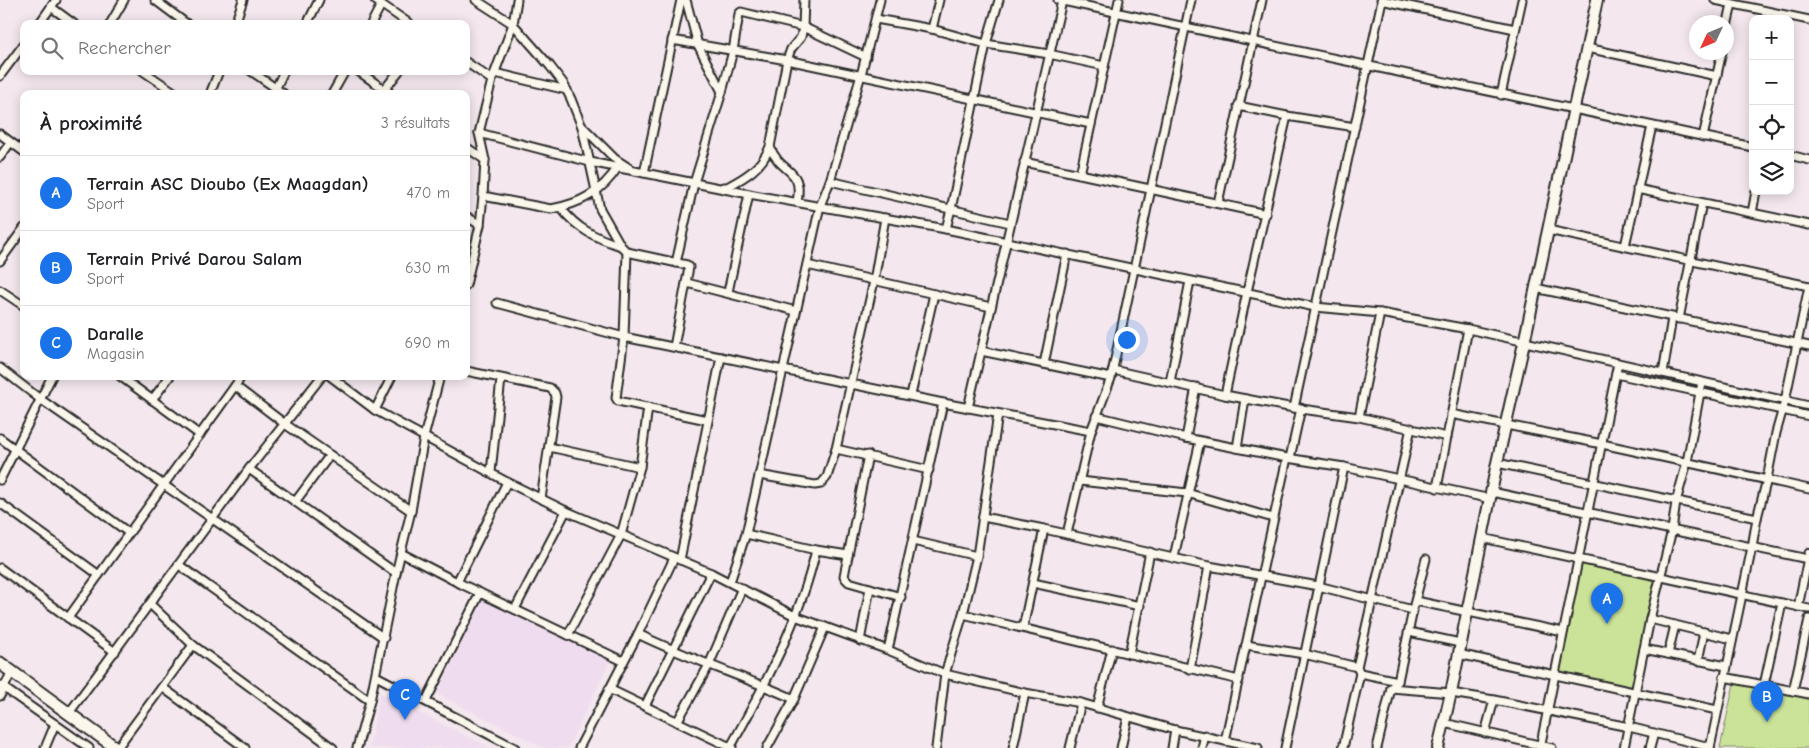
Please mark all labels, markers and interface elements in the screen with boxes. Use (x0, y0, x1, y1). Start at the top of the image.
north arrow (1689, 15, 1734, 60)
map controls (1749, 15, 1794, 195)
button: + (1749, 15, 1794, 60)
search box (20, 20, 470, 75)
icon: search (38, 34, 66, 62)
text: Rechercher (78, 37, 171, 59)
button: − (1749, 60, 1794, 105)
button: locate (1749, 105, 1794, 150)
text: À proximité (40, 111, 142, 135)
text: 3 résultats (381, 114, 450, 132)
button: layers (1749, 150, 1794, 195)
text: Terrain ASC Dioubo (Ex Maagdan) (87, 173, 368, 195)
text: A (52, 184, 60, 202)
text: 470 m (406, 184, 450, 202)
text: Sport (87, 195, 124, 213)
text: Terrain Privé Darou Salam (87, 248, 302, 270)
text: B (51, 259, 61, 277)
text: 630 m (405, 259, 450, 277)
text: Sport (87, 270, 124, 288)
text: Daralle (87, 323, 144, 345)
your location (1114, 327, 1140, 353)
text: C (51, 334, 61, 352)
text: 690 m (405, 334, 450, 352)
text: Magasin (87, 345, 145, 363)
pin: A (1591, 583, 1623, 624)
pin: C (389, 679, 421, 720)
pin: B (1751, 681, 1783, 722)

